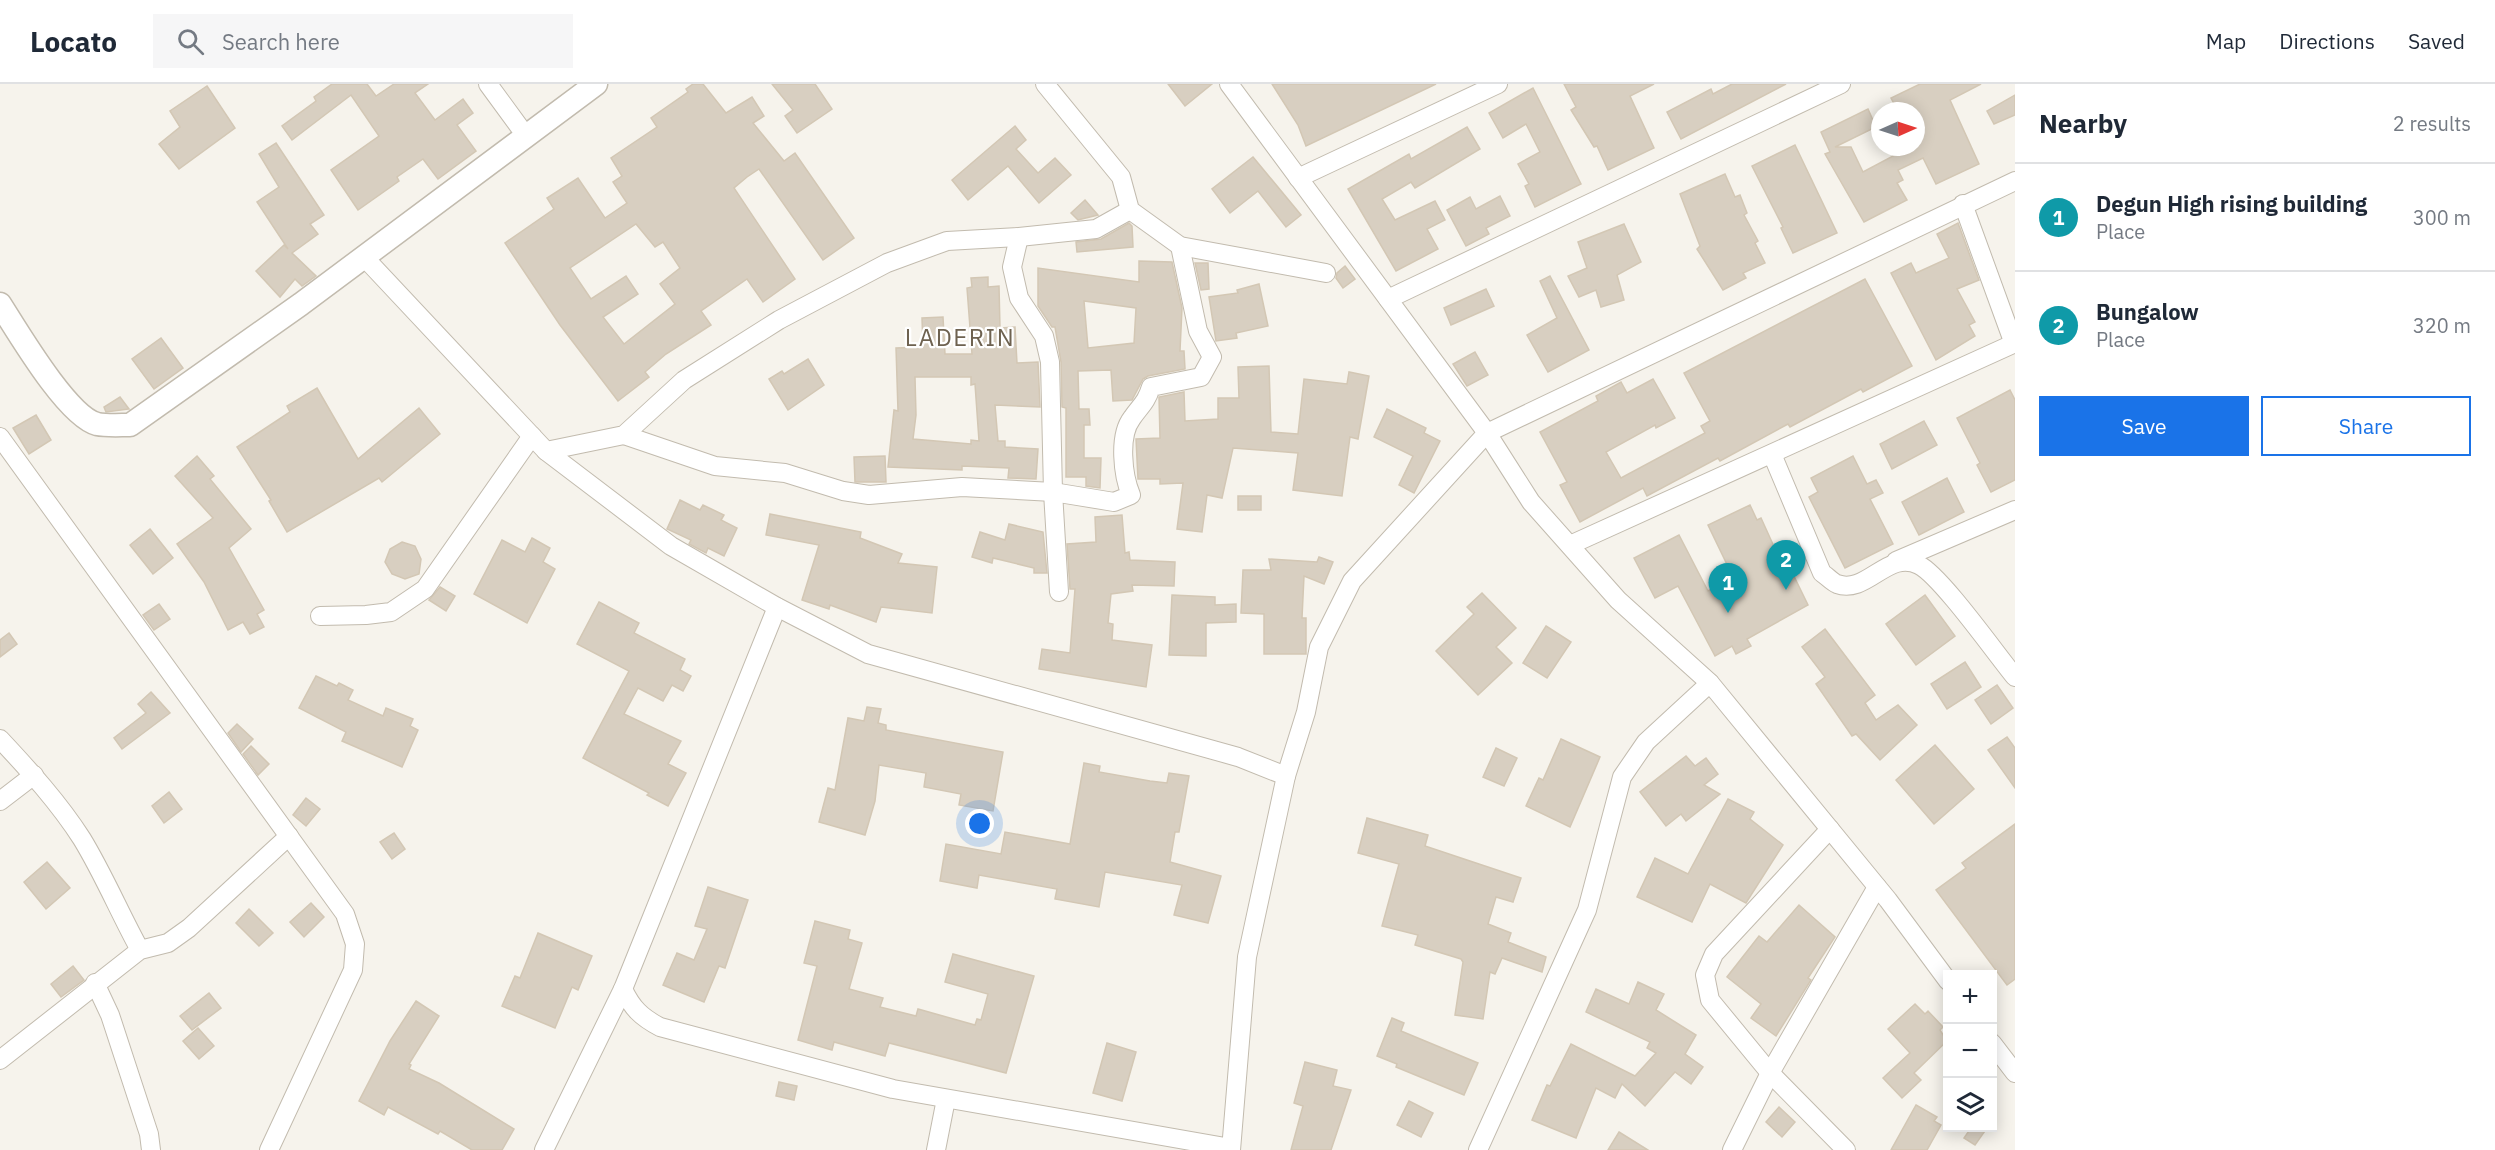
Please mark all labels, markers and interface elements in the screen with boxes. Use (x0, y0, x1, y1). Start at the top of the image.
search box (153, 14, 573, 68)
text: Locato (30, 23, 117, 60)
icon: search (174, 25, 207, 58)
text: Search here (222, 27, 340, 56)
text: Map (2206, 27, 2246, 55)
text: Directions (2279, 27, 2375, 55)
text: Saved (2408, 27, 2465, 55)
north arrow (1871, 102, 1925, 156)
text: Nearby (2039, 106, 2127, 140)
text: 2 results (2393, 110, 2471, 137)
text: Degun High rising building (2096, 189, 2367, 218)
text: 1 (2053, 204, 2065, 231)
text: 300 m (2413, 204, 2471, 231)
text: Place (2096, 218, 2145, 245)
text: Bungalow (2096, 297, 2199, 326)
text: 2 (2053, 312, 2065, 339)
text: 320 m (2413, 312, 2471, 339)
district label: LADERIN (905, 321, 1015, 353)
text: Place (2096, 326, 2145, 353)
button: Save (2039, 396, 2249, 456)
button: Share (2261, 396, 2471, 456)
pin: 2 (1766, 540, 1806, 590)
pin: 1 (1708, 564, 1748, 613)
your location (965, 809, 994, 838)
map controls (1943, 970, 1997, 1132)
button: + (1943, 970, 1997, 1024)
button: − (1943, 1024, 1997, 1078)
button: layers (1943, 1078, 1997, 1132)

